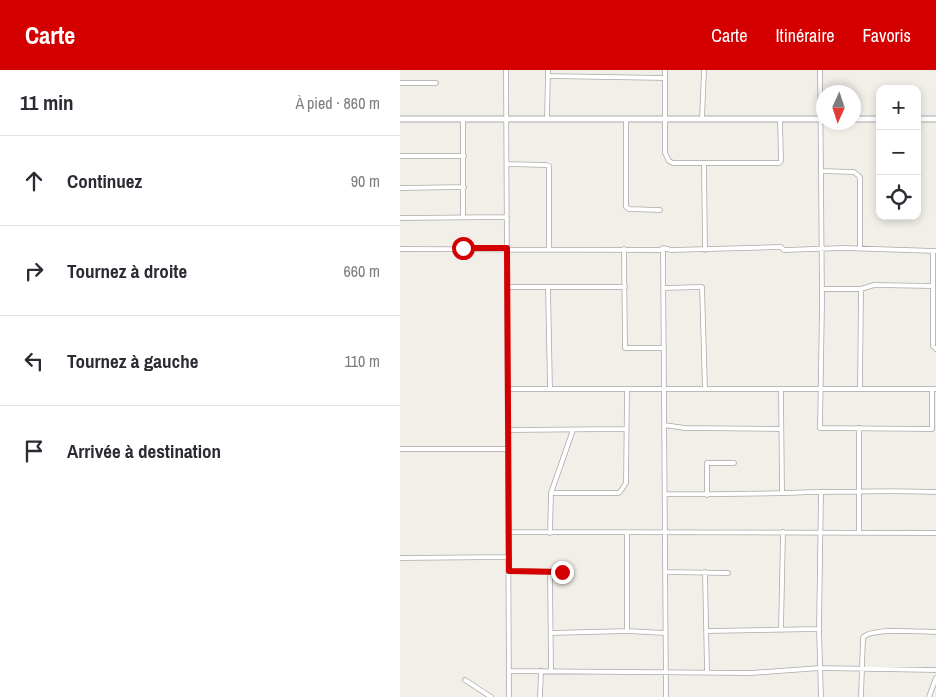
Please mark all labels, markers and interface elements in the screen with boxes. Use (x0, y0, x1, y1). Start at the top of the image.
text: Carte (25, 19, 75, 51)
text: Carte (711, 23, 747, 48)
text: Itinéraire (775, 23, 835, 48)
text: Favoris (863, 23, 911, 48)
north arrow (816, 85, 861, 130)
map controls (876, 85, 921, 220)
button: + (876, 85, 921, 130)
text: 11 min (20, 88, 74, 117)
text: À pied · 860 m (295, 92, 380, 114)
button: − (876, 130, 921, 175)
icon: ahead (20, 167, 48, 195)
text: Continuez (67, 168, 142, 194)
text: 90 m (351, 170, 380, 192)
button: locate (876, 175, 921, 220)
route start (452, 237, 475, 260)
icon: right (20, 257, 48, 285)
text: Tournez à droite (67, 258, 187, 284)
text: 660 m (344, 260, 380, 282)
icon: left (20, 347, 48, 375)
text: Tournez à gauche (67, 348, 198, 374)
text: 110 m (344, 350, 380, 372)
icon: arrive (20, 437, 48, 465)
text: Arrivée à destination (67, 438, 221, 464)
route end (551, 561, 574, 584)

